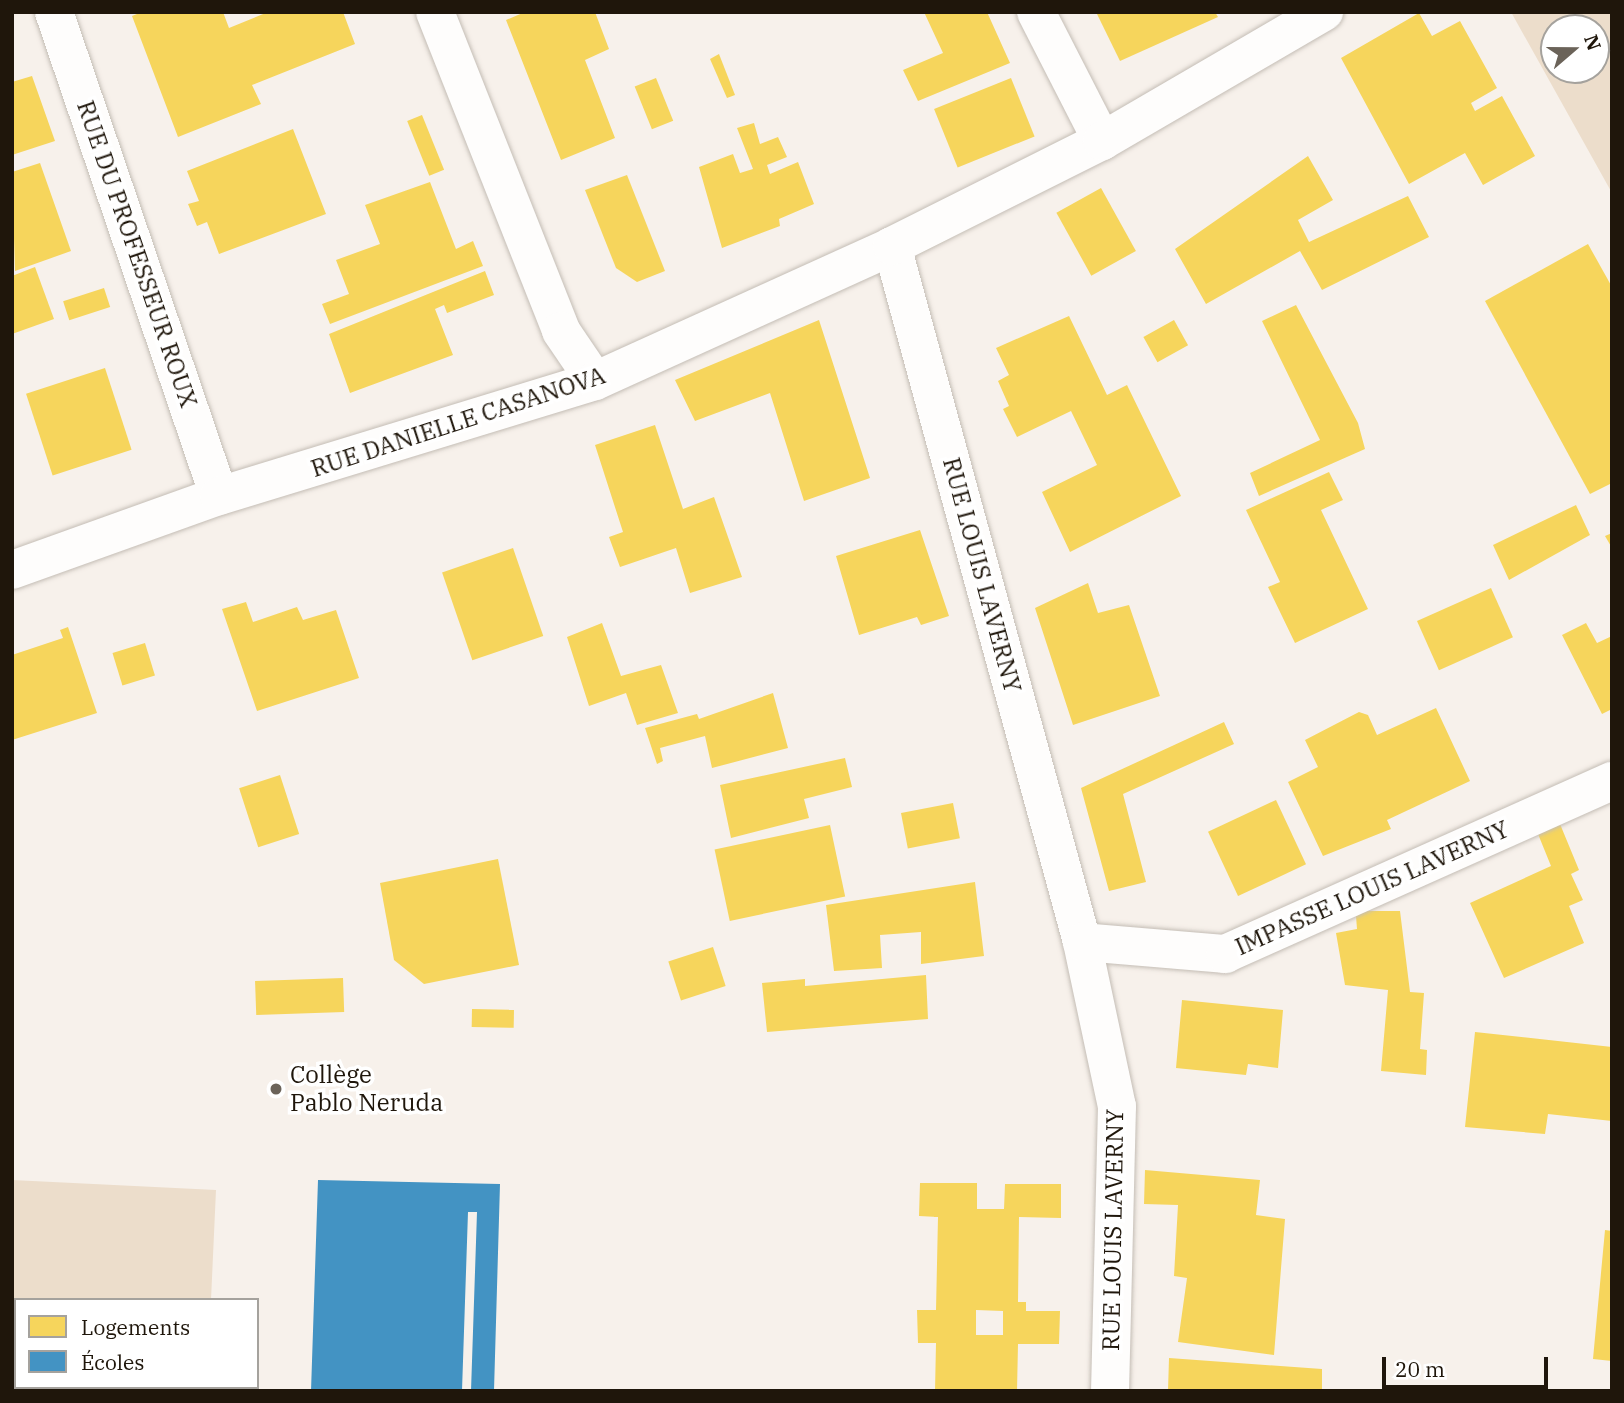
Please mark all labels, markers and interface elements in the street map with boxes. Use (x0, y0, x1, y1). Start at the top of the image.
north arrow (1540, 14, 1610, 84)
text: N (1579, 31, 1607, 54)
street label: RUE DU PROFESSEUR ROUX (71, 97, 203, 411)
street label: RUE DANIELLE CASANOVA (307, 361, 609, 483)
street label: RUE LOUIS LAVERNY (937, 454, 1027, 696)
street label: IMPASSE LOUIS LAVERNY (1231, 815, 1513, 961)
place label: Collège Pablo Neruda (290, 1061, 443, 1117)
marker: Collège Pablo Neruda (268, 1081, 284, 1097)
street label: RUE LOUIS LAVERNY (1096, 1109, 1130, 1351)
legend (14, 1298, 259, 1389)
text: Logements (81, 1313, 190, 1341)
scale bar (1386, 1344, 1552, 1388)
text: Écoles (81, 1348, 145, 1376)
text: 20 m (1395, 1355, 1445, 1383)

